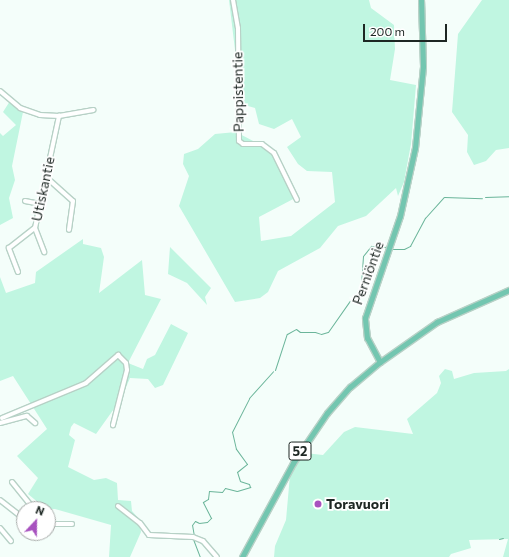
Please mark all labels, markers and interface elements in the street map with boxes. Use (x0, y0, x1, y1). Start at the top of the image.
scale bar (365, 16, 449, 42)
text: 200 m (370, 24, 405, 38)
street label: Pappistentie (229, 52, 247, 132)
street label: Utiskantie (28, 155, 58, 223)
street label: Perniöntie (349, 239, 387, 307)
road number: 52 (288, 440, 312, 462)
place label: Toravuori (326, 496, 389, 512)
marker: Toravuori (313, 499, 323, 509)
north arrow (16, 501, 56, 541)
text: N (34, 503, 47, 518)

